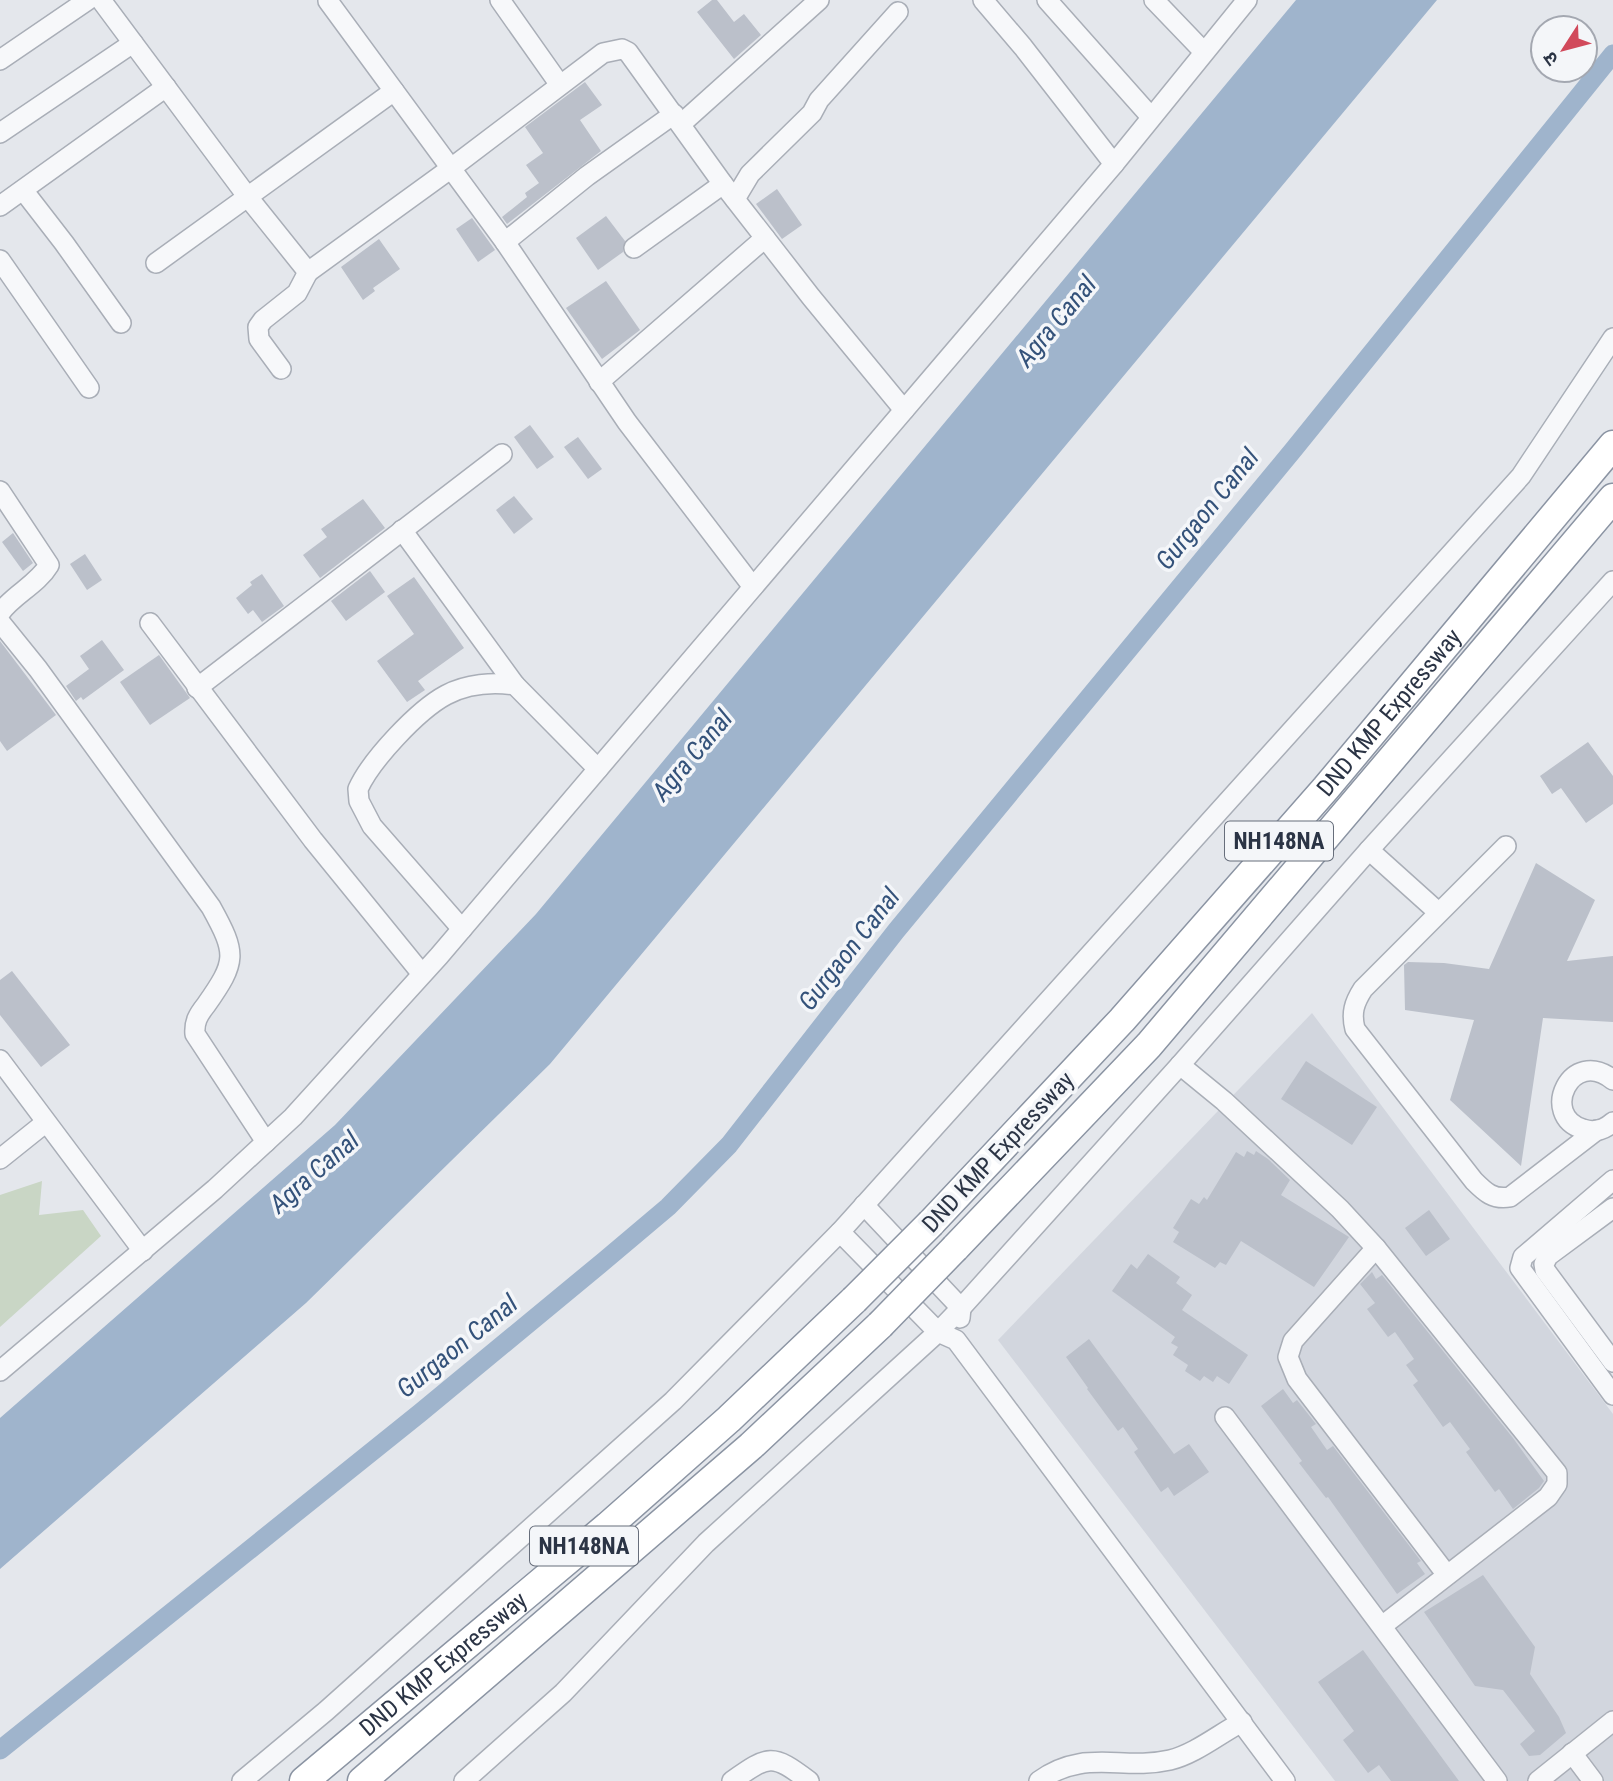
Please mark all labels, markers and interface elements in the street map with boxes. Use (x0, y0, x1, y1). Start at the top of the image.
north arrow (1529, 14, 1599, 84)
text: उ (1538, 47, 1563, 70)
water label: Agra Canal (1009, 269, 1103, 373)
water label: Gurgaon Canal (1149, 442, 1265, 575)
street label: DND KMP Expressway (1311, 623, 1467, 802)
water label: Agra Canal (645, 703, 739, 807)
road number: NH148NA (1225, 821, 1333, 860)
water label: Gurgaon Canal (792, 881, 907, 1016)
street label: DND KMP Expressway (916, 1066, 1080, 1238)
water label: Agra Canal (262, 1124, 366, 1220)
water label: Gurgaon Canal (391, 1288, 524, 1404)
road number: NH148NA (530, 1526, 638, 1566)
street label: DND KMP Expressway (354, 1586, 533, 1742)

